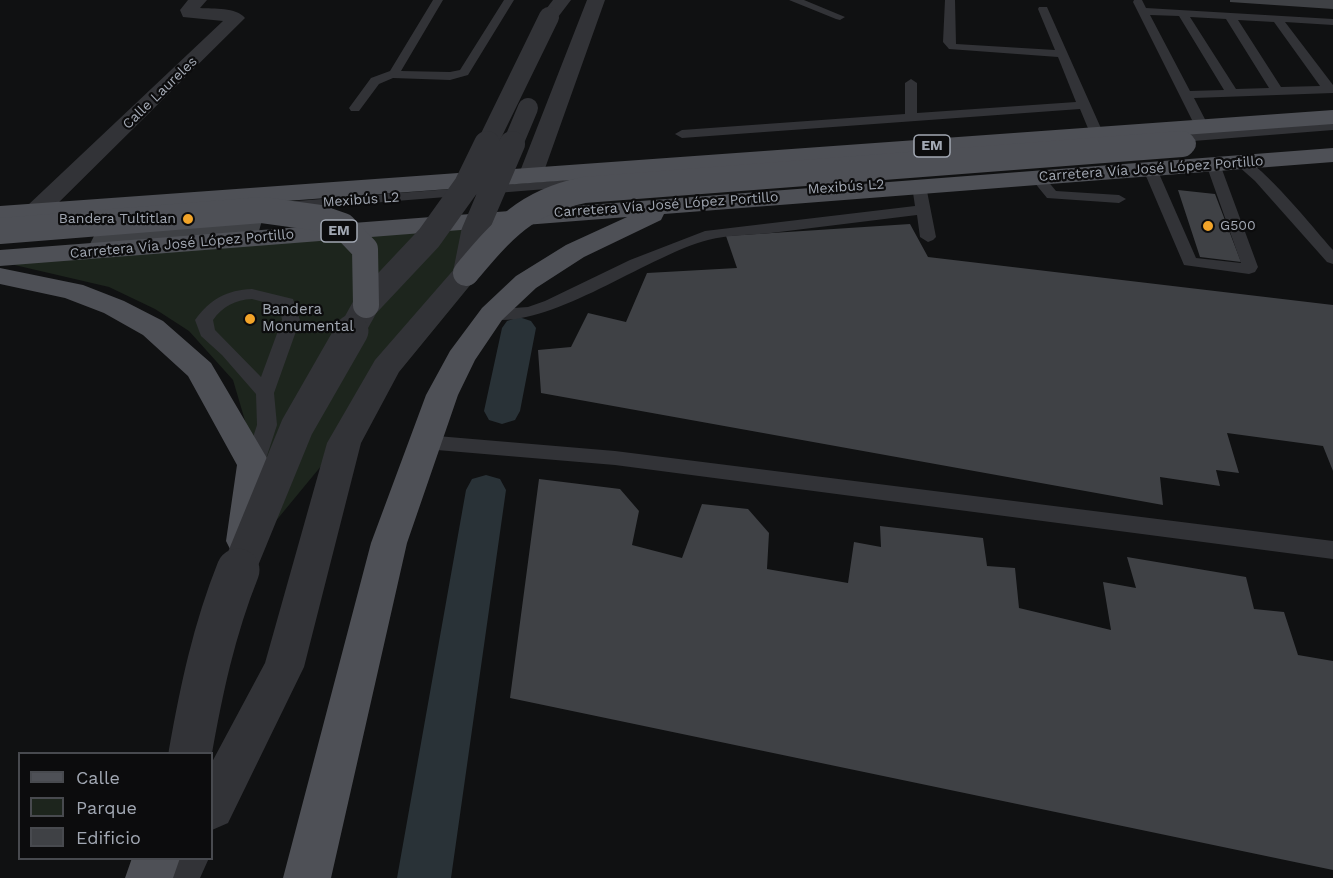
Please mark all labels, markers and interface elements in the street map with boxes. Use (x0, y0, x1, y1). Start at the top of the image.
street label: Calle Laureles (119, 53, 201, 133)
road number: EM (914, 135, 950, 157)
street label: Carretera Vía José López Portillo (1038, 153, 1264, 185)
street label: Mexibús L2 (807, 176, 885, 198)
street label: Mexibús L2 (322, 189, 400, 211)
street label: Carretera Vía José López Portillo (553, 189, 779, 221)
place label: Bandera Tultitlan (59, 211, 176, 227)
marker: Bandera Tultitlan (181, 212, 195, 226)
place label: G500 (1220, 218, 1256, 234)
marker: G500 (1201, 219, 1215, 233)
road number: EM (321, 220, 357, 242)
street label: Carretera Vía José López Portillo (69, 226, 295, 262)
place label: Bandera Monumental (262, 301, 354, 336)
marker: Bandera Monumental (243, 312, 257, 326)
legend (18, 752, 213, 860)
text: Calle (76, 767, 120, 788)
text: Parque (76, 797, 137, 818)
text: Edificio (76, 827, 141, 848)

